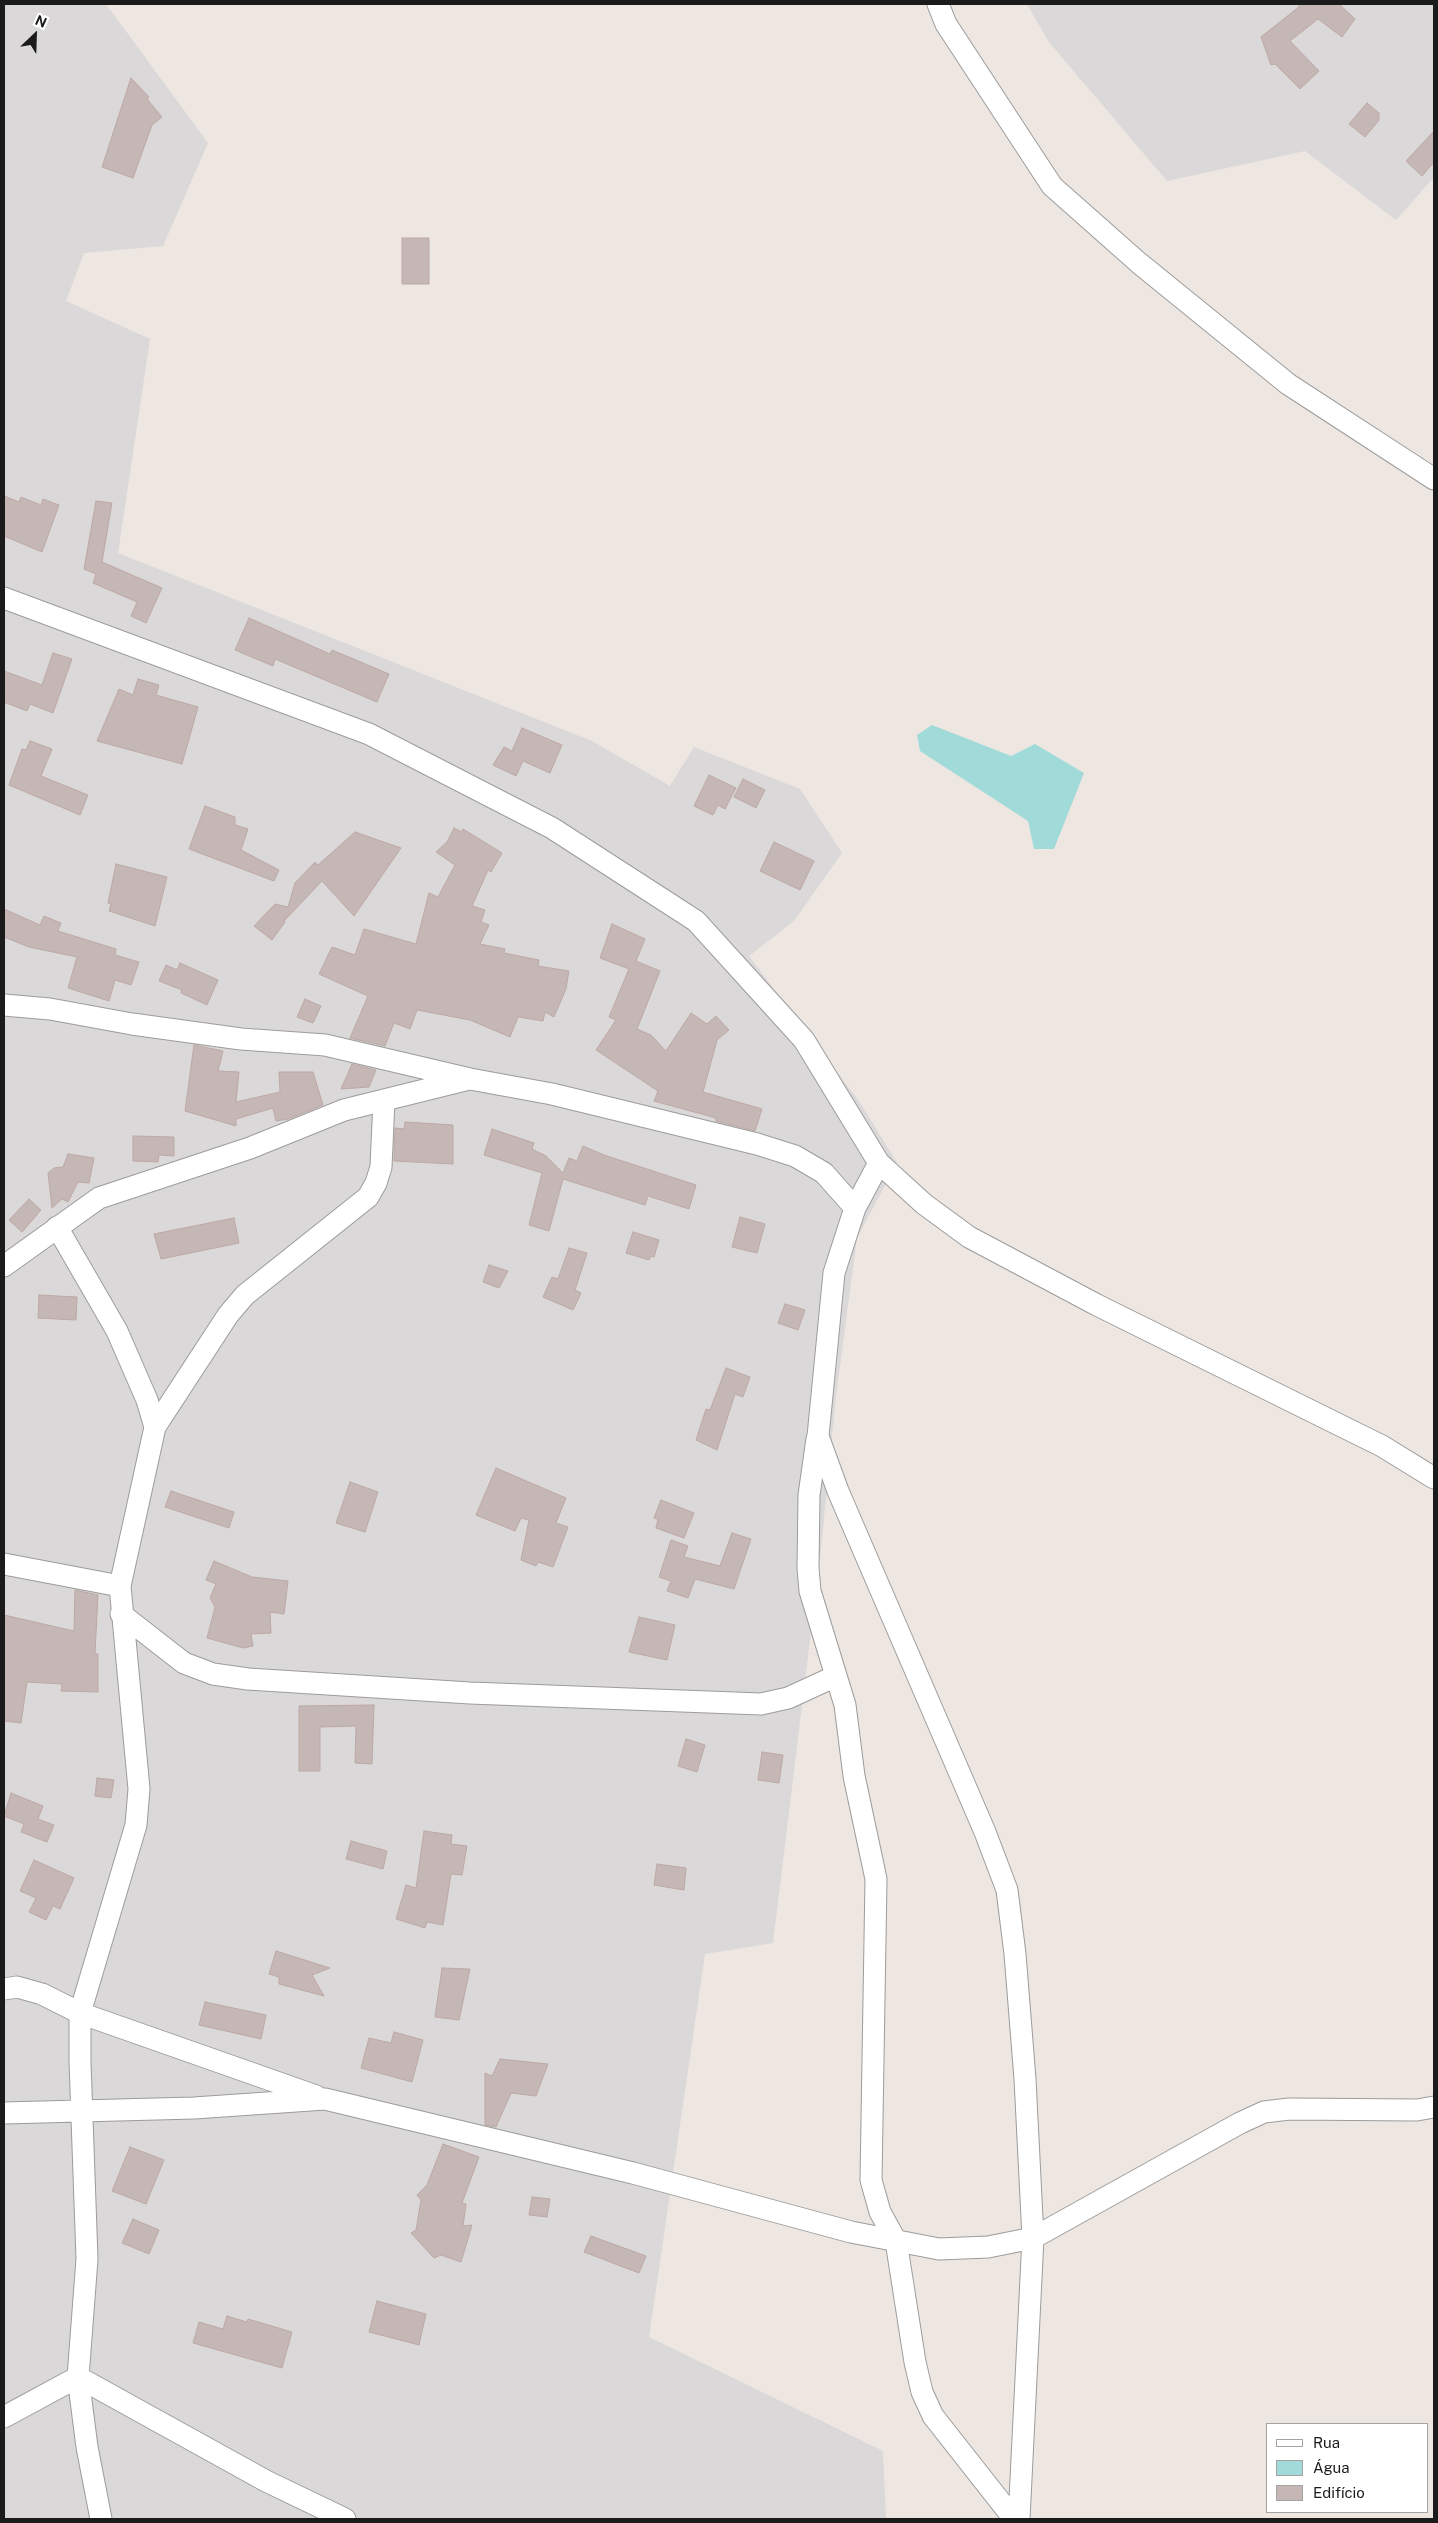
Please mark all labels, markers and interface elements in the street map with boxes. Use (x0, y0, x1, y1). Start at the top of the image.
north arrow (10, 10, 60, 60)
text: N (33, 12, 49, 31)
legend (1266, 2423, 1428, 2513)
text: Rua (1313, 2434, 1340, 2451)
text: Água (1313, 2459, 1350, 2476)
text: Edifício (1313, 2484, 1365, 2501)

